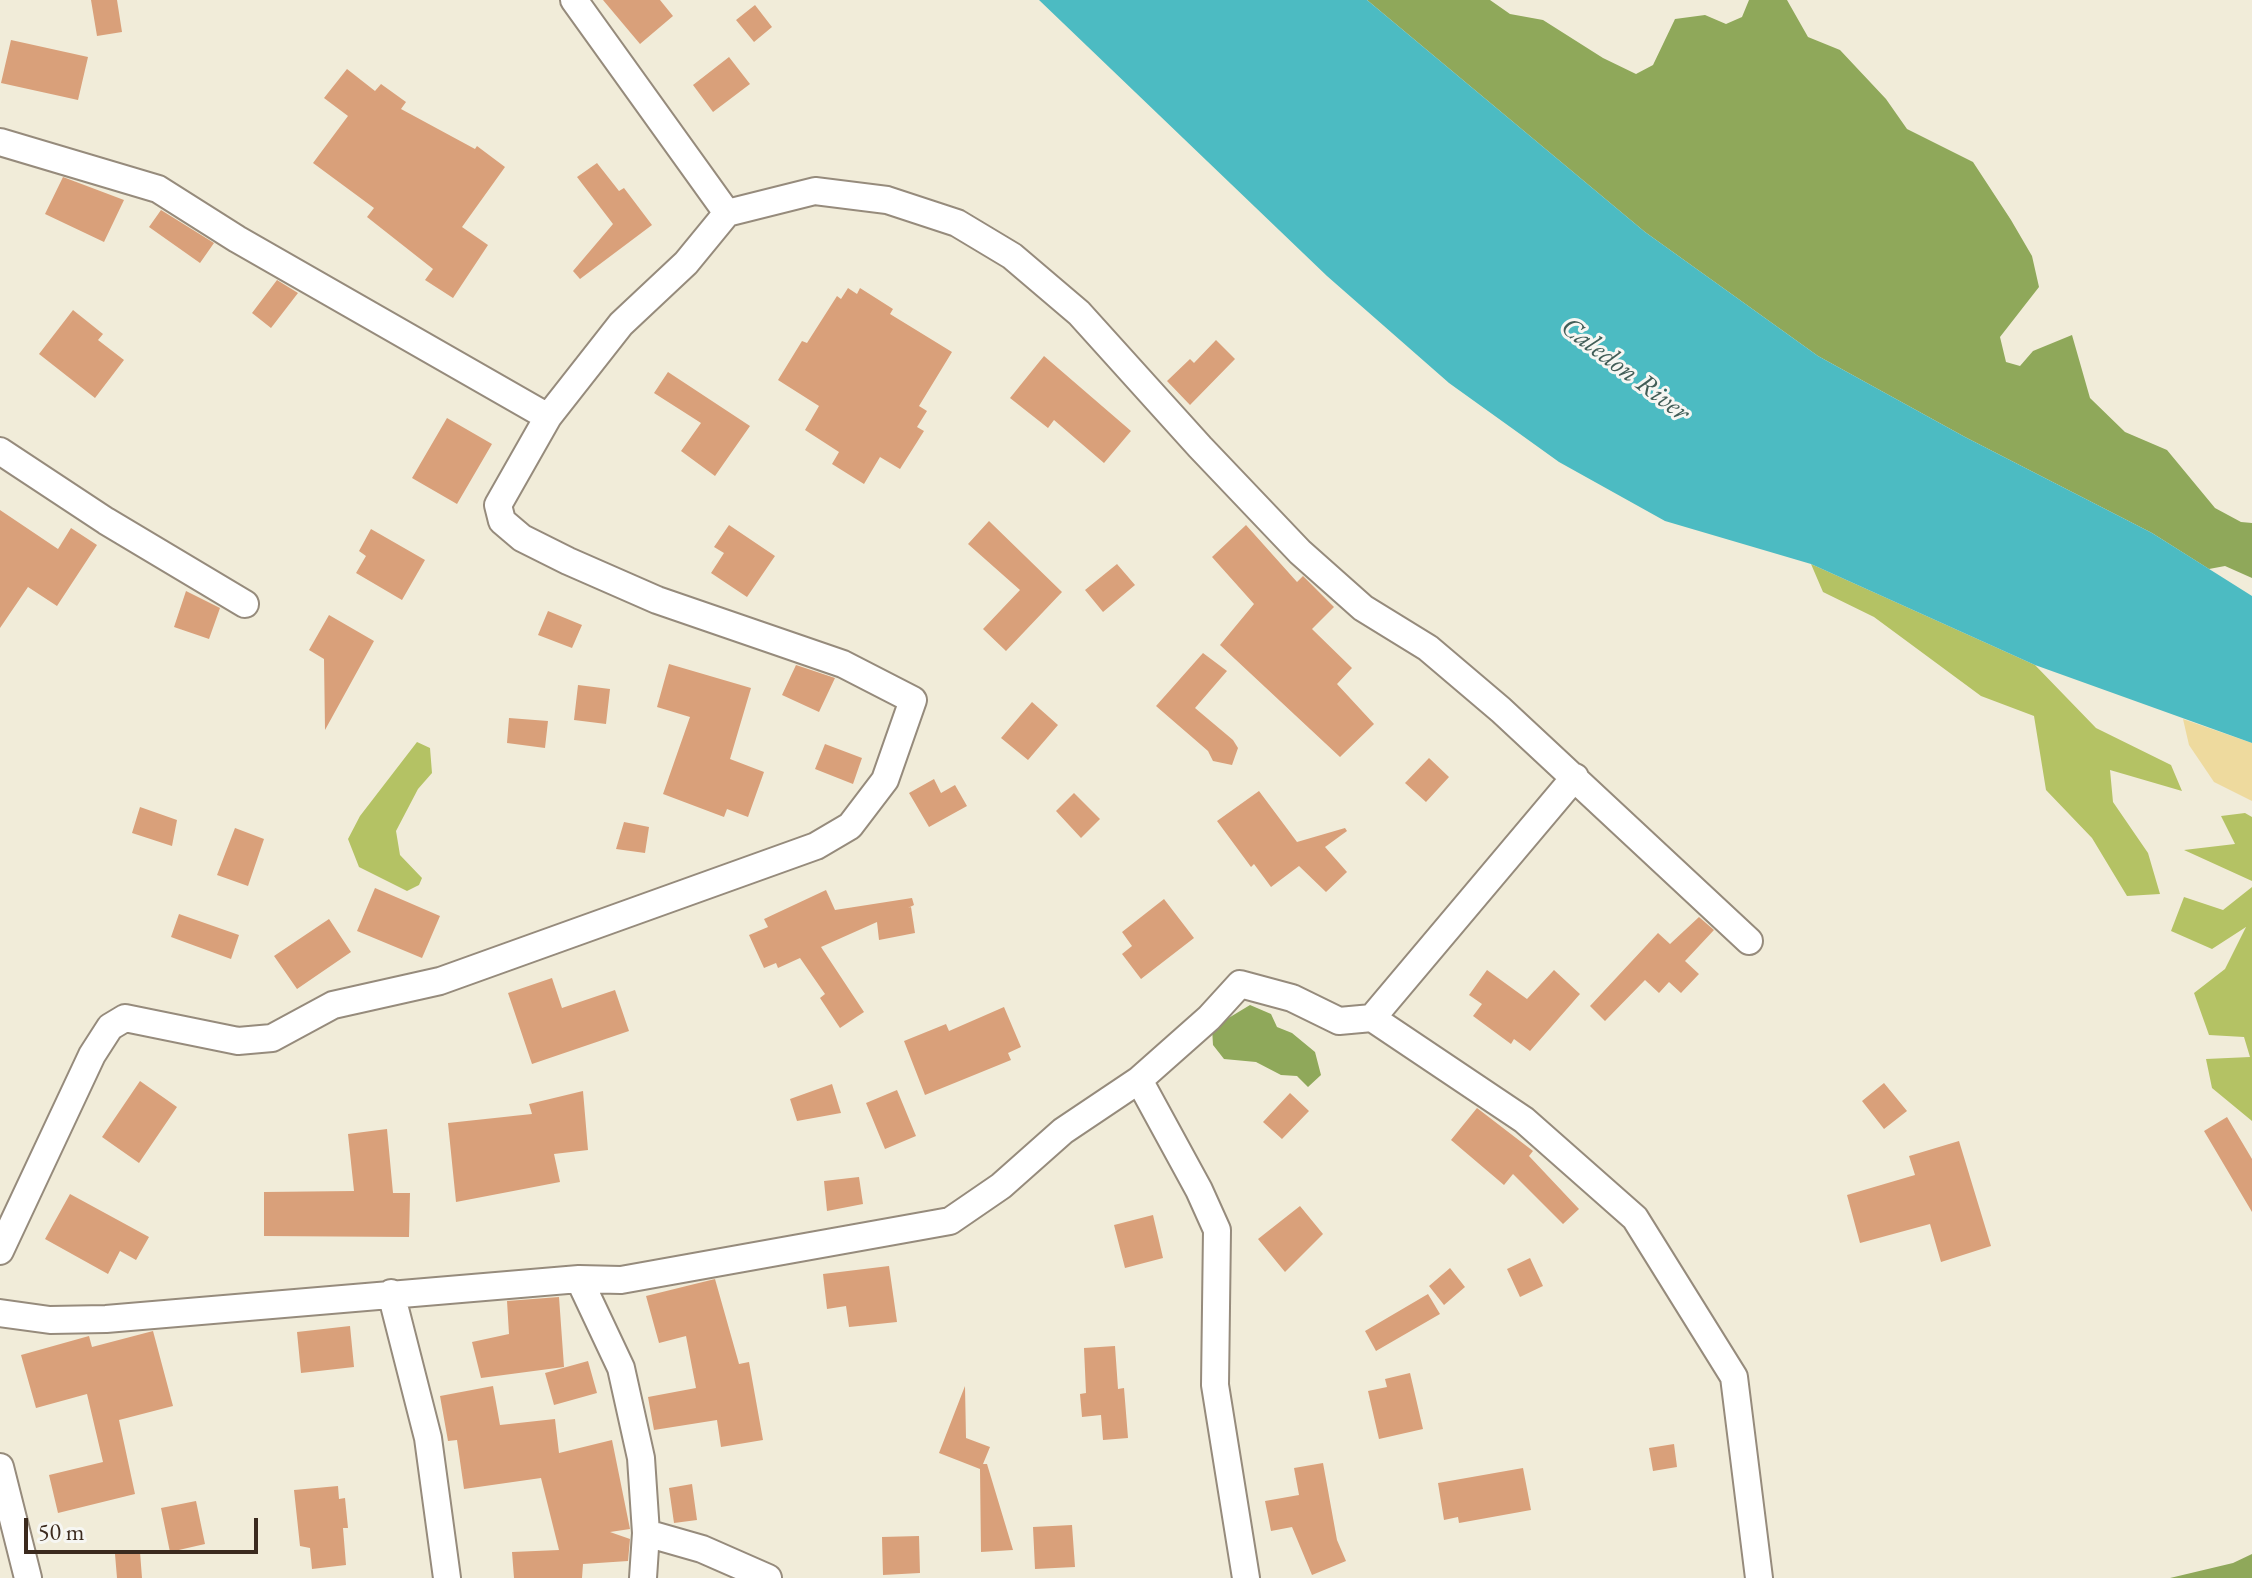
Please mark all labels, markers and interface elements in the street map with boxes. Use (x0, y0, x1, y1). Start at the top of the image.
water label: Caledon River (1554, 311, 1696, 429)
scale bar (28, 1502, 262, 1552)
text: 50 m (38, 1516, 85, 1547)

